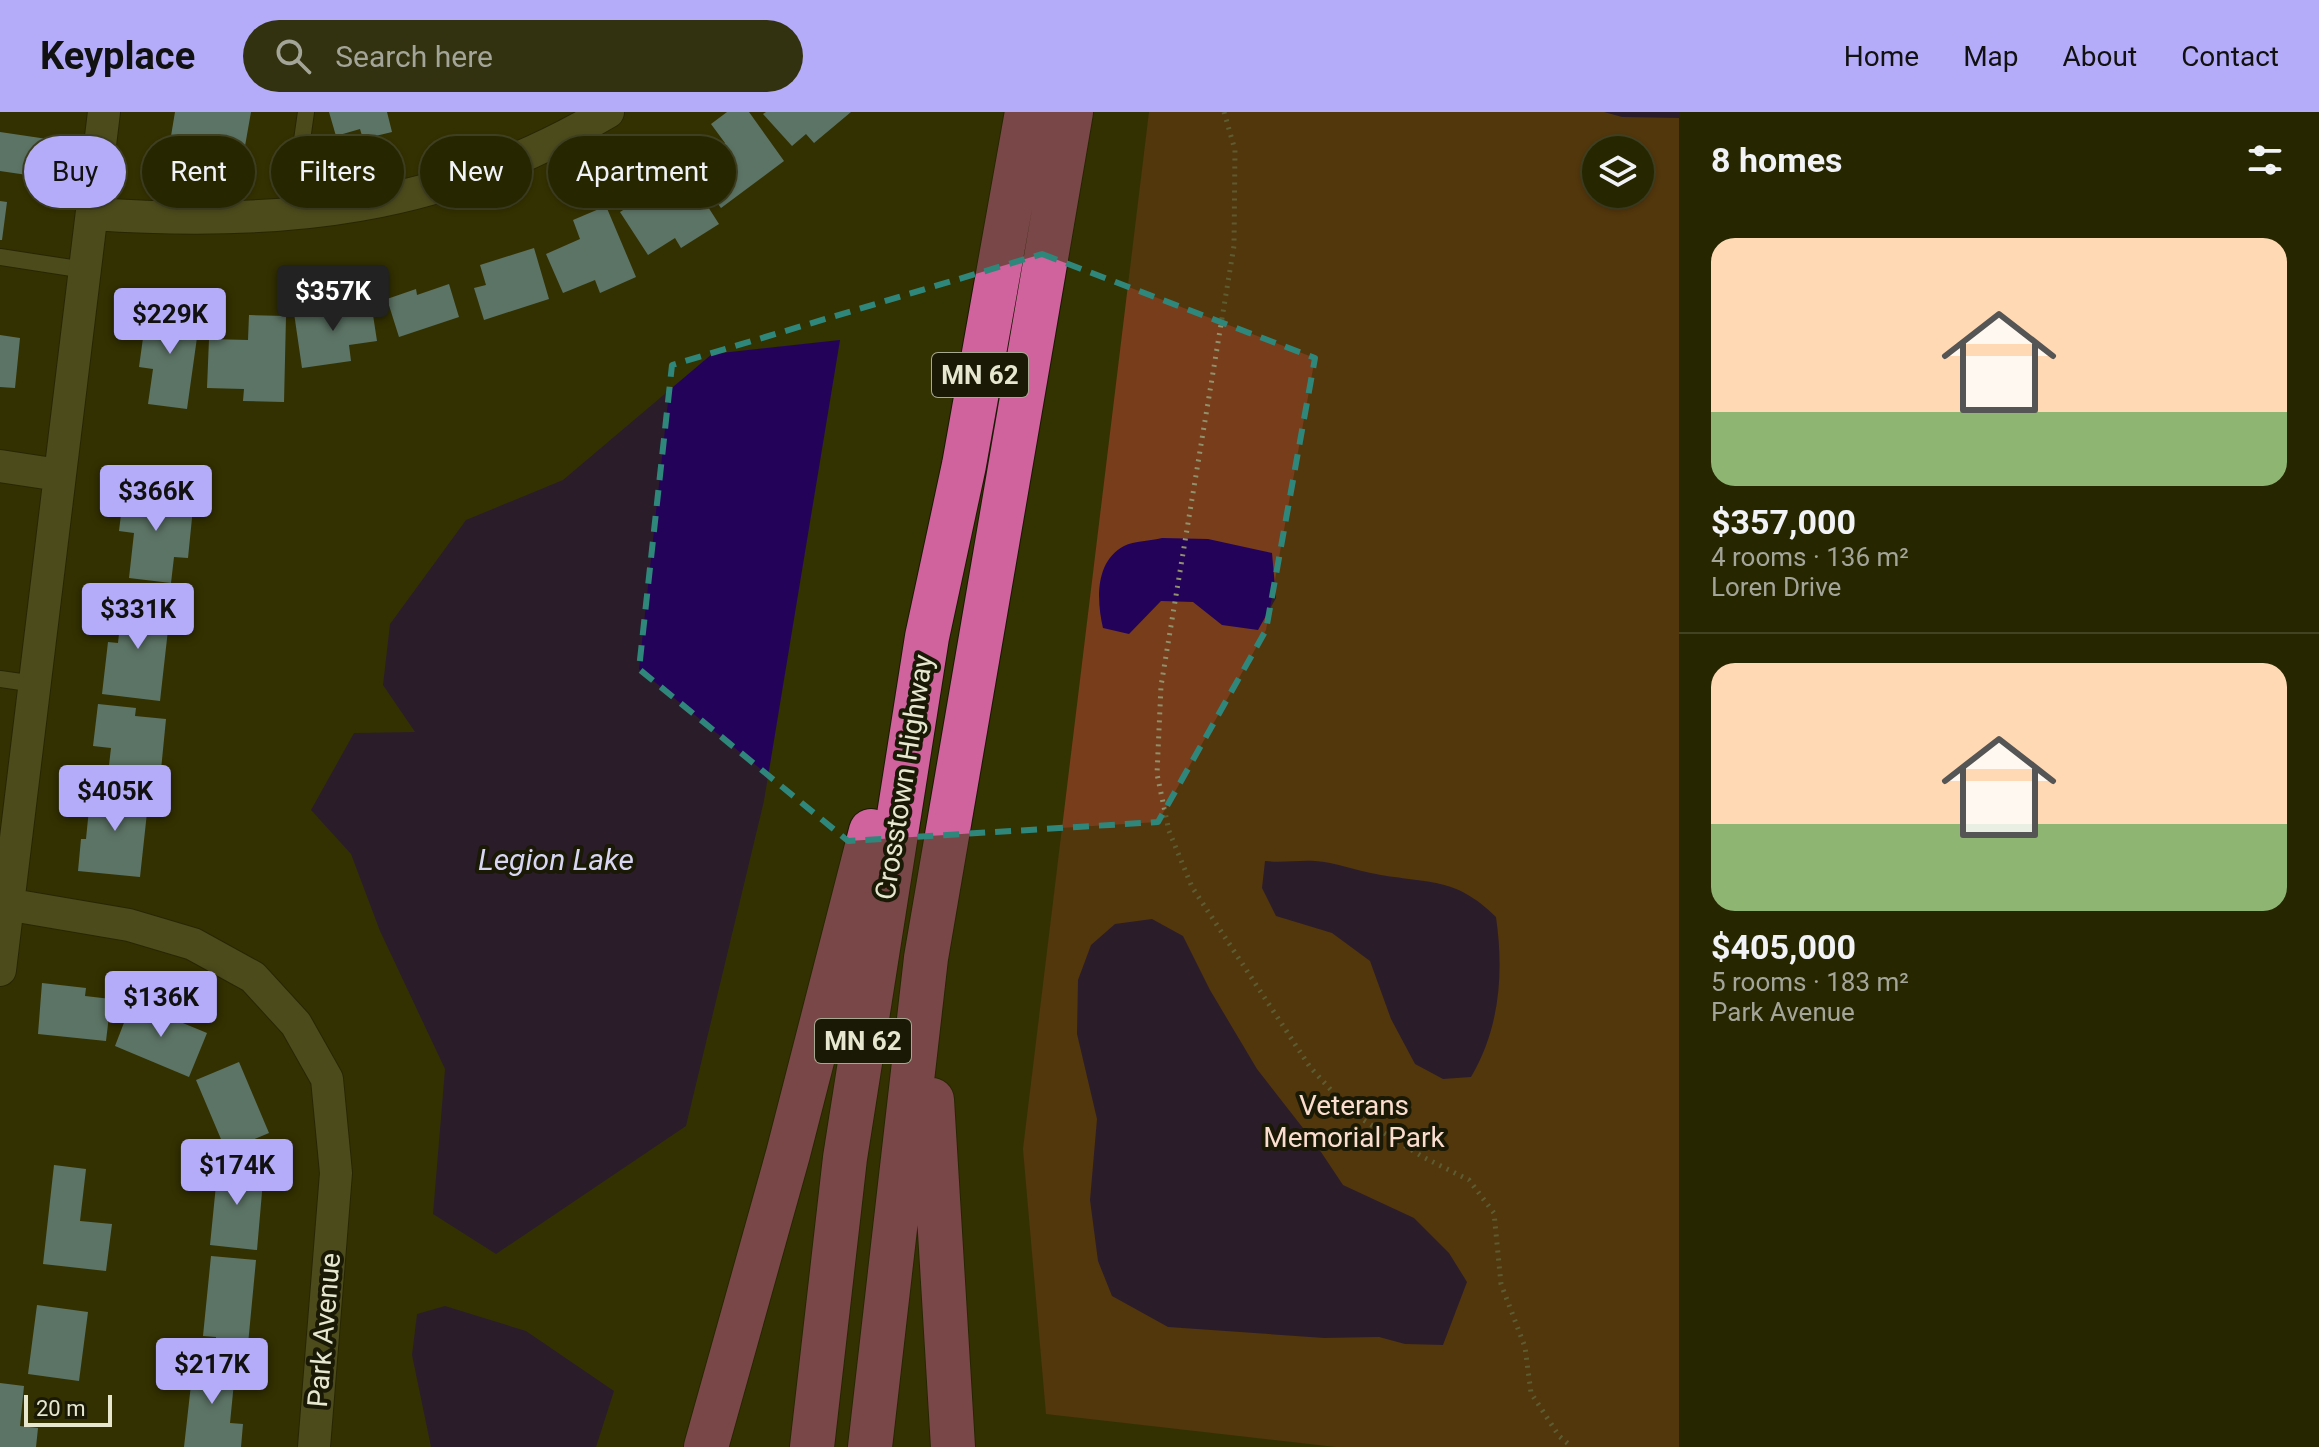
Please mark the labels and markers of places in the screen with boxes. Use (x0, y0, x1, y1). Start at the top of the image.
pin: $357K (277, 265, 389, 333)
pin: $229K (114, 288, 226, 356)
pin: $366K (100, 465, 212, 533)
pin: $331K (82, 583, 194, 651)
pin: $405K (59, 765, 171, 833)
pin: $136K (105, 971, 217, 1039)
pin: $174K (181, 1139, 293, 1207)
pin: $217K (156, 1338, 268, 1406)

